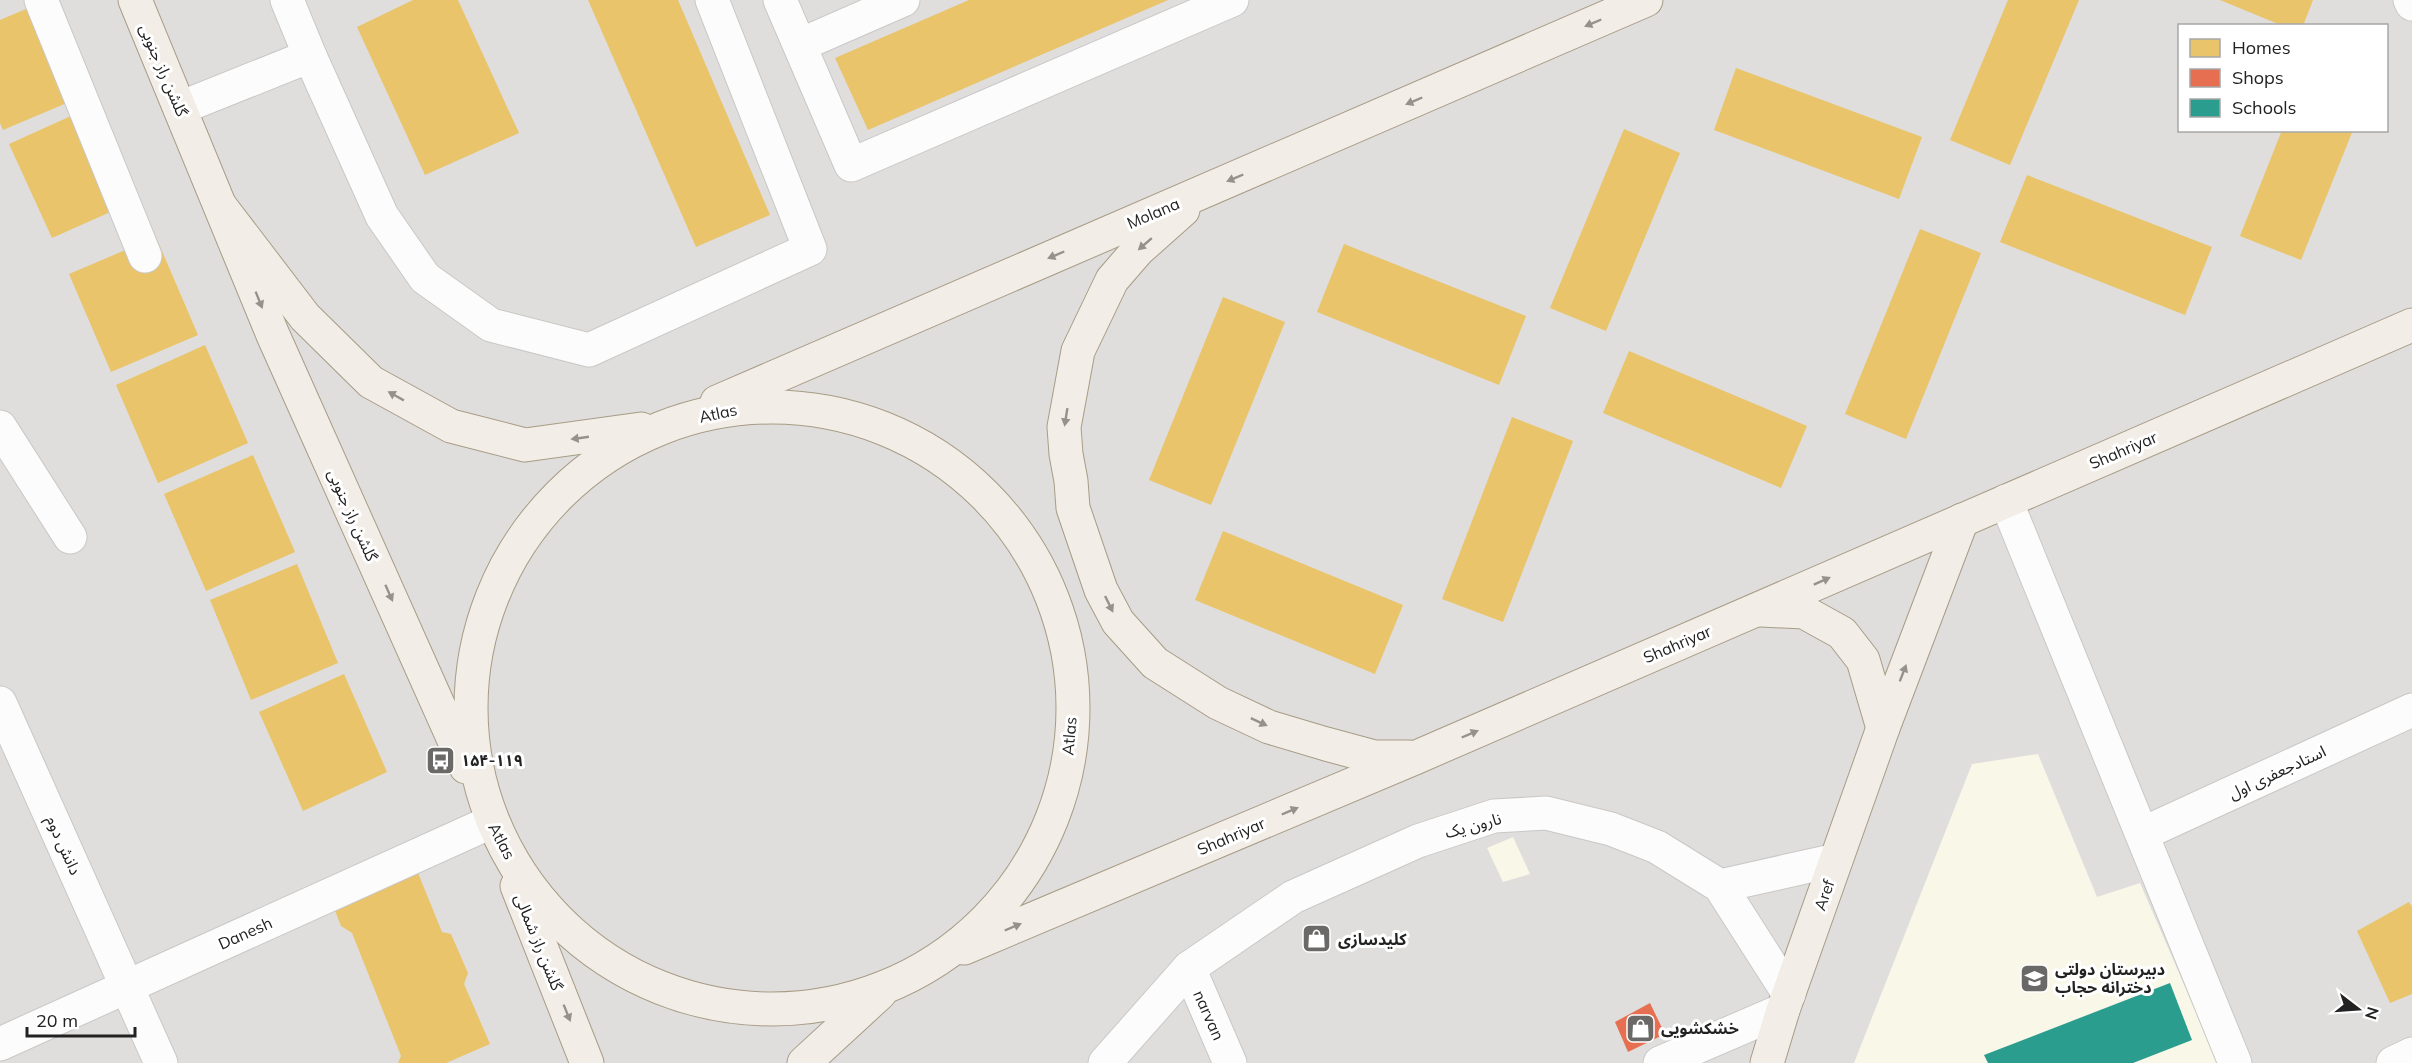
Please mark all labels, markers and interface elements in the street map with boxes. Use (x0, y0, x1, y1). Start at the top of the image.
one-way arrow (1583, 18, 1601, 28)
street label: گلشن راز جنوبی (136, 21, 193, 120)
legend (2178, 24, 2388, 132)
text: Homes (2232, 36, 2291, 59)
text: Shops (2232, 66, 2284, 89)
one-way arrow (1405, 96, 1422, 105)
text: Schools (2232, 96, 2297, 119)
one-way arrow (1225, 173, 1243, 183)
street label: Molana (1124, 193, 1182, 233)
one-way arrow (1138, 237, 1153, 250)
one-way arrow (1046, 250, 1064, 260)
one-way arrow (255, 291, 264, 309)
one-way arrow (387, 391, 404, 401)
street label: Atlas (697, 399, 739, 427)
one-way arrow (1061, 407, 1070, 426)
street label: Shahriyar (2086, 427, 2160, 473)
one-way arrow (571, 433, 590, 442)
street label: گلشن راز جنوبی (324, 466, 382, 565)
one-way arrow (1813, 577, 1830, 586)
one-way arrow (384, 585, 393, 602)
one-way arrow (1104, 596, 1113, 613)
street label: Shahriyar (1640, 621, 1714, 667)
one-way arrow (1899, 664, 1909, 682)
street label: Atlas (1057, 716, 1081, 756)
one-way arrow (1250, 718, 1267, 727)
one-way arrow (1461, 730, 1478, 739)
street label: استادجعفری اول (2225, 741, 2329, 804)
bus stop icon: ۱۵۴-۱۱۹ (424, 744, 456, 776)
place label: ۱۵۴-۱۱۹ (461, 750, 523, 770)
one-way arrow (1281, 806, 1299, 815)
street label: نارون یک (1443, 808, 1503, 842)
street label: دانش دوم (39, 812, 86, 879)
street label: Shahriyar (1194, 813, 1268, 859)
street label: Atlas (484, 819, 520, 863)
street label: Aref (1809, 876, 1839, 913)
street label: گلشن راز شمالی (511, 891, 568, 994)
street label: Danesh (215, 912, 275, 954)
one-way arrow (1005, 922, 1023, 932)
shop icon: کلیدسازی (1301, 923, 1333, 955)
place label: کلیدسازی (1338, 929, 1407, 949)
place label: دبیرستان دولتی دخترانه حجاب (2055, 959, 2165, 997)
school or university icon: دبیرستان دولتی دخترانه حجاب (2018, 962, 2050, 994)
north arrow (2328, 979, 2388, 1039)
street label: narvan (1189, 987, 1229, 1043)
scale bar (27, 1000, 135, 1038)
one-way arrow (562, 1004, 572, 1022)
text: N (2361, 1005, 2384, 1022)
text: 20 m (36, 1009, 78, 1032)
shop icon: خشکشویی (1624, 1012, 1656, 1044)
place label: خشکشویی (1661, 1018, 1739, 1038)

